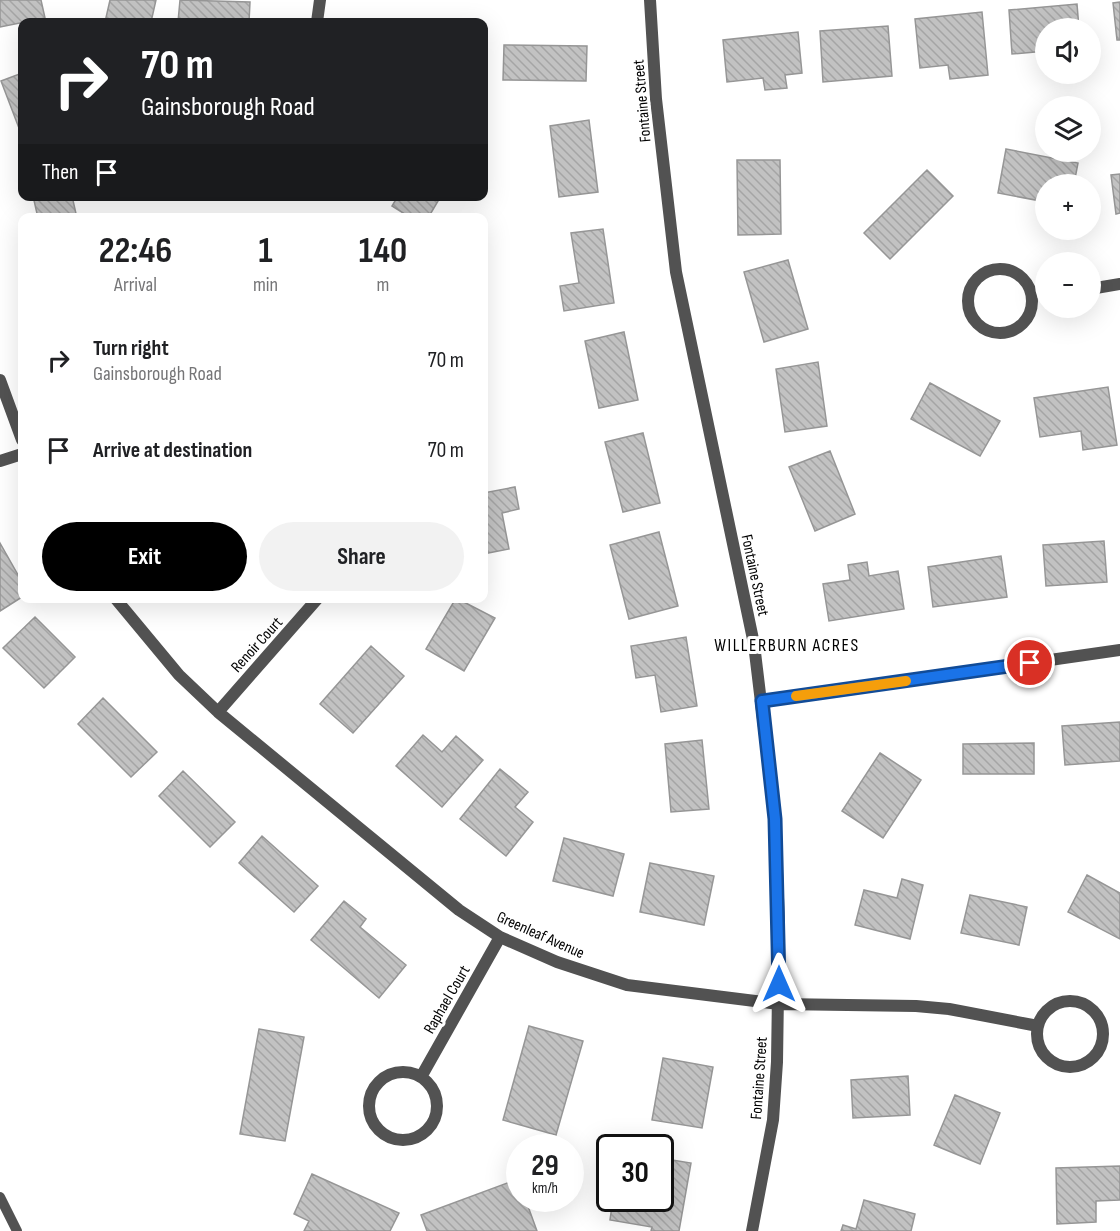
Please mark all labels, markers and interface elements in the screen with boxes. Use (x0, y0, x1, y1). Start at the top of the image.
map controls (1035, 18, 1101, 318)
button: sound (1035, 18, 1101, 84)
text: 70 m (141, 40, 214, 91)
icon: right (42, 42, 120, 120)
street label: Fontaine Street (629, 59, 656, 143)
text: Gainsborough Road (141, 91, 315, 123)
button: layers (1035, 96, 1101, 162)
icon: arrive (90, 156, 123, 189)
text: Then (42, 159, 78, 186)
button: + (1035, 174, 1101, 240)
text: 22:46 (99, 230, 172, 273)
text: 1 (258, 230, 273, 273)
text: 140 (359, 230, 407, 273)
button: − (1035, 252, 1101, 318)
text: Arrival (114, 273, 157, 297)
text: min (253, 273, 278, 297)
text: m (377, 273, 389, 297)
text: Turn right (93, 335, 169, 362)
icon: right (42, 344, 75, 377)
text: 70 m (428, 347, 464, 374)
text: Gainsborough Road (93, 362, 222, 386)
icon: arrive (42, 434, 75, 467)
text: Arrive at destination (93, 437, 252, 464)
text: 70 m (428, 437, 464, 464)
button: Exit (42, 522, 247, 591)
button: Share (259, 522, 464, 591)
street label: Fontaine Street (737, 533, 772, 618)
street label: Renoir Court (227, 613, 287, 677)
district label: WILLERBURN ACRES (714, 635, 860, 656)
pin (1004, 637, 1055, 688)
icon: arrive (1013, 646, 1046, 679)
street label: Greenleaf Avenue (494, 908, 587, 963)
position arrow (747, 952, 811, 1016)
street label: Raphael Court (420, 962, 474, 1037)
street label: Fontaine Street (747, 1036, 772, 1120)
speed limit sign: 30 (596, 1134, 674, 1212)
text: 29 (531, 1148, 559, 1184)
text: km/h (532, 1179, 558, 1198)

